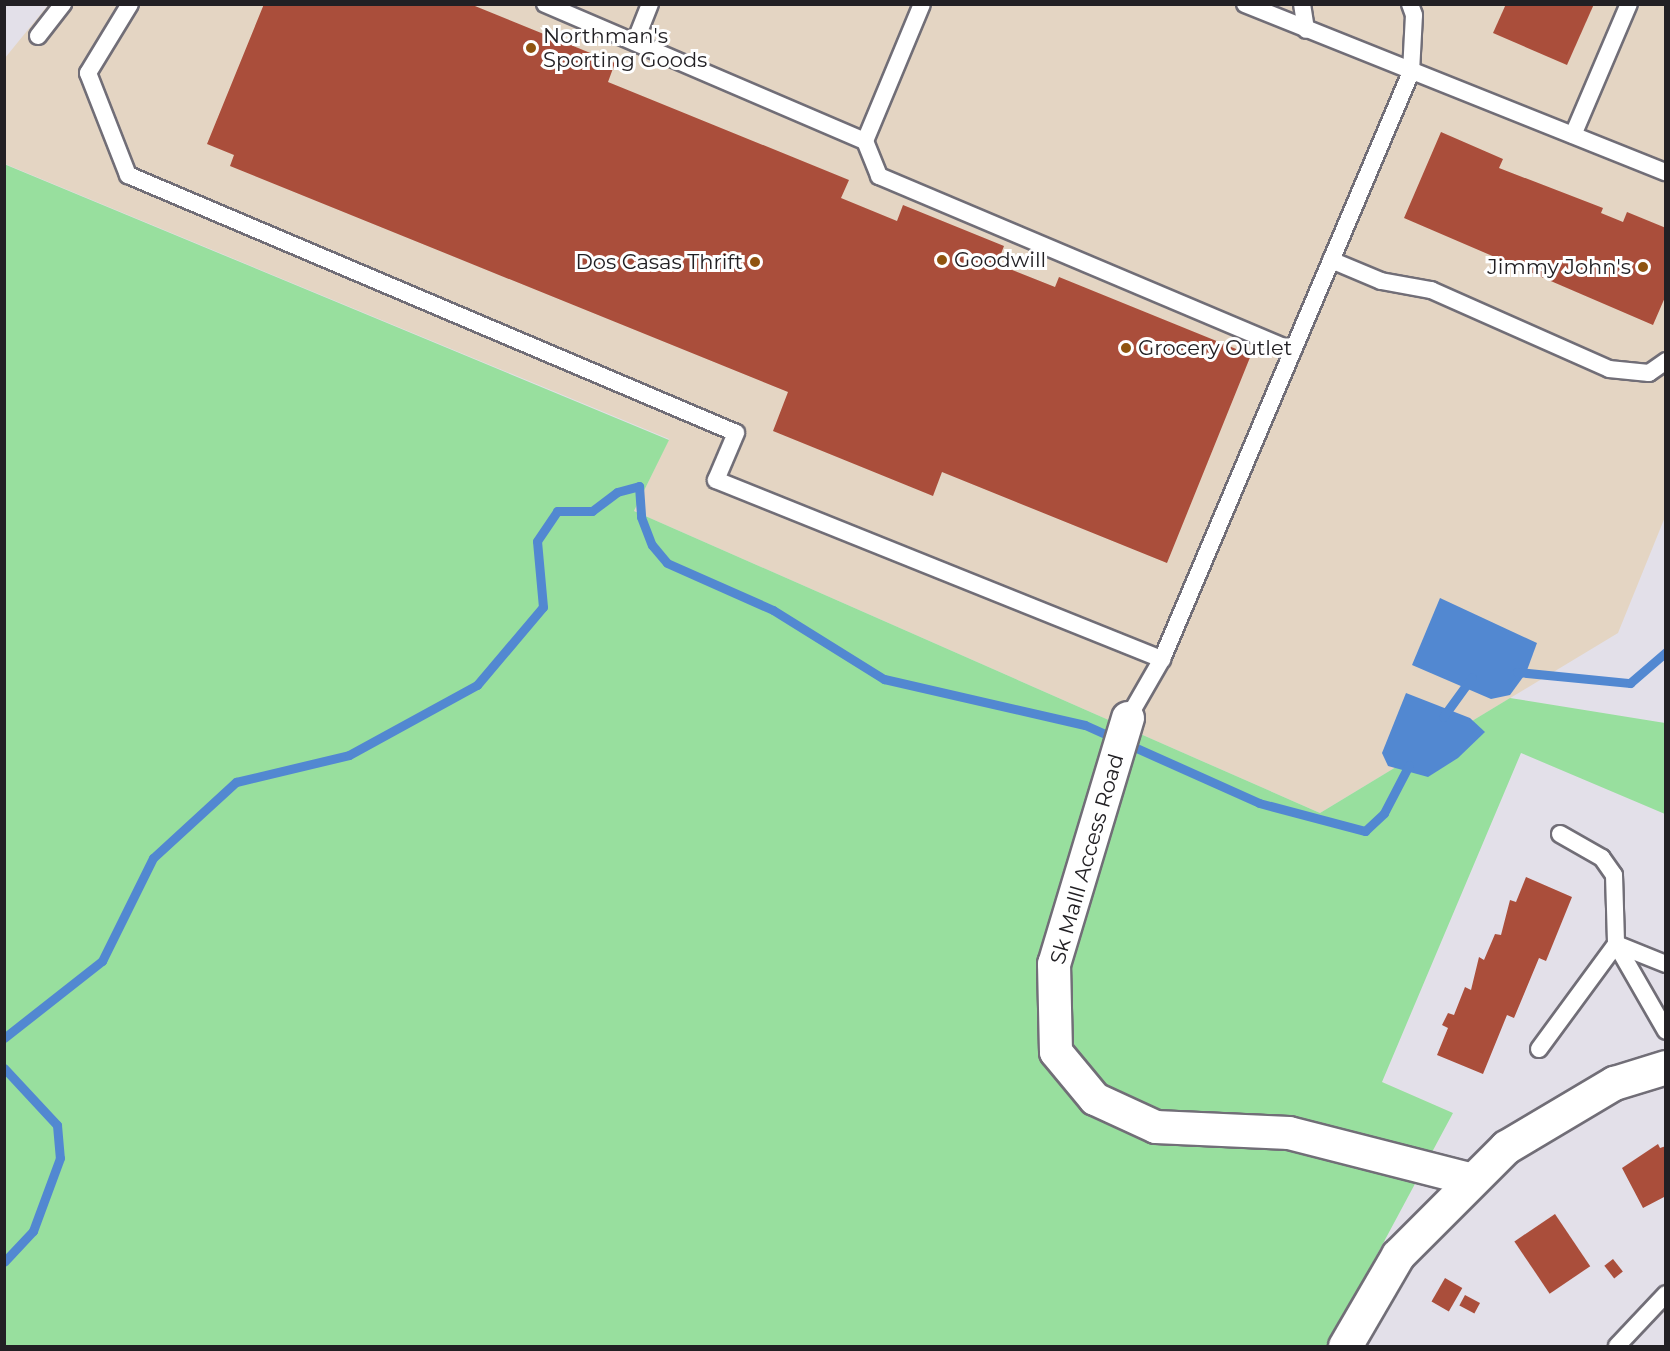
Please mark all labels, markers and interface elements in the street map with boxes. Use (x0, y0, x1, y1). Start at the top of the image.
place label: Northman's Sporting Goods (543, 23, 707, 73)
marker: Northman's Sporting Goods (524, 41, 538, 55)
place label: Goodwill (954, 247, 1046, 273)
place label: Dos Casas Thrift (575, 249, 743, 275)
marker: Goodwill (935, 253, 949, 267)
place label: Jimmy John's (1487, 254, 1631, 280)
marker: Dos Casas Thrift (748, 255, 762, 269)
marker: Jimmy John's (1636, 260, 1650, 274)
place label: Grocery Outlet (1138, 335, 1292, 361)
marker: Grocery Outlet (1119, 341, 1133, 355)
street label: Sk Malll Access Road (1045, 751, 1129, 967)

